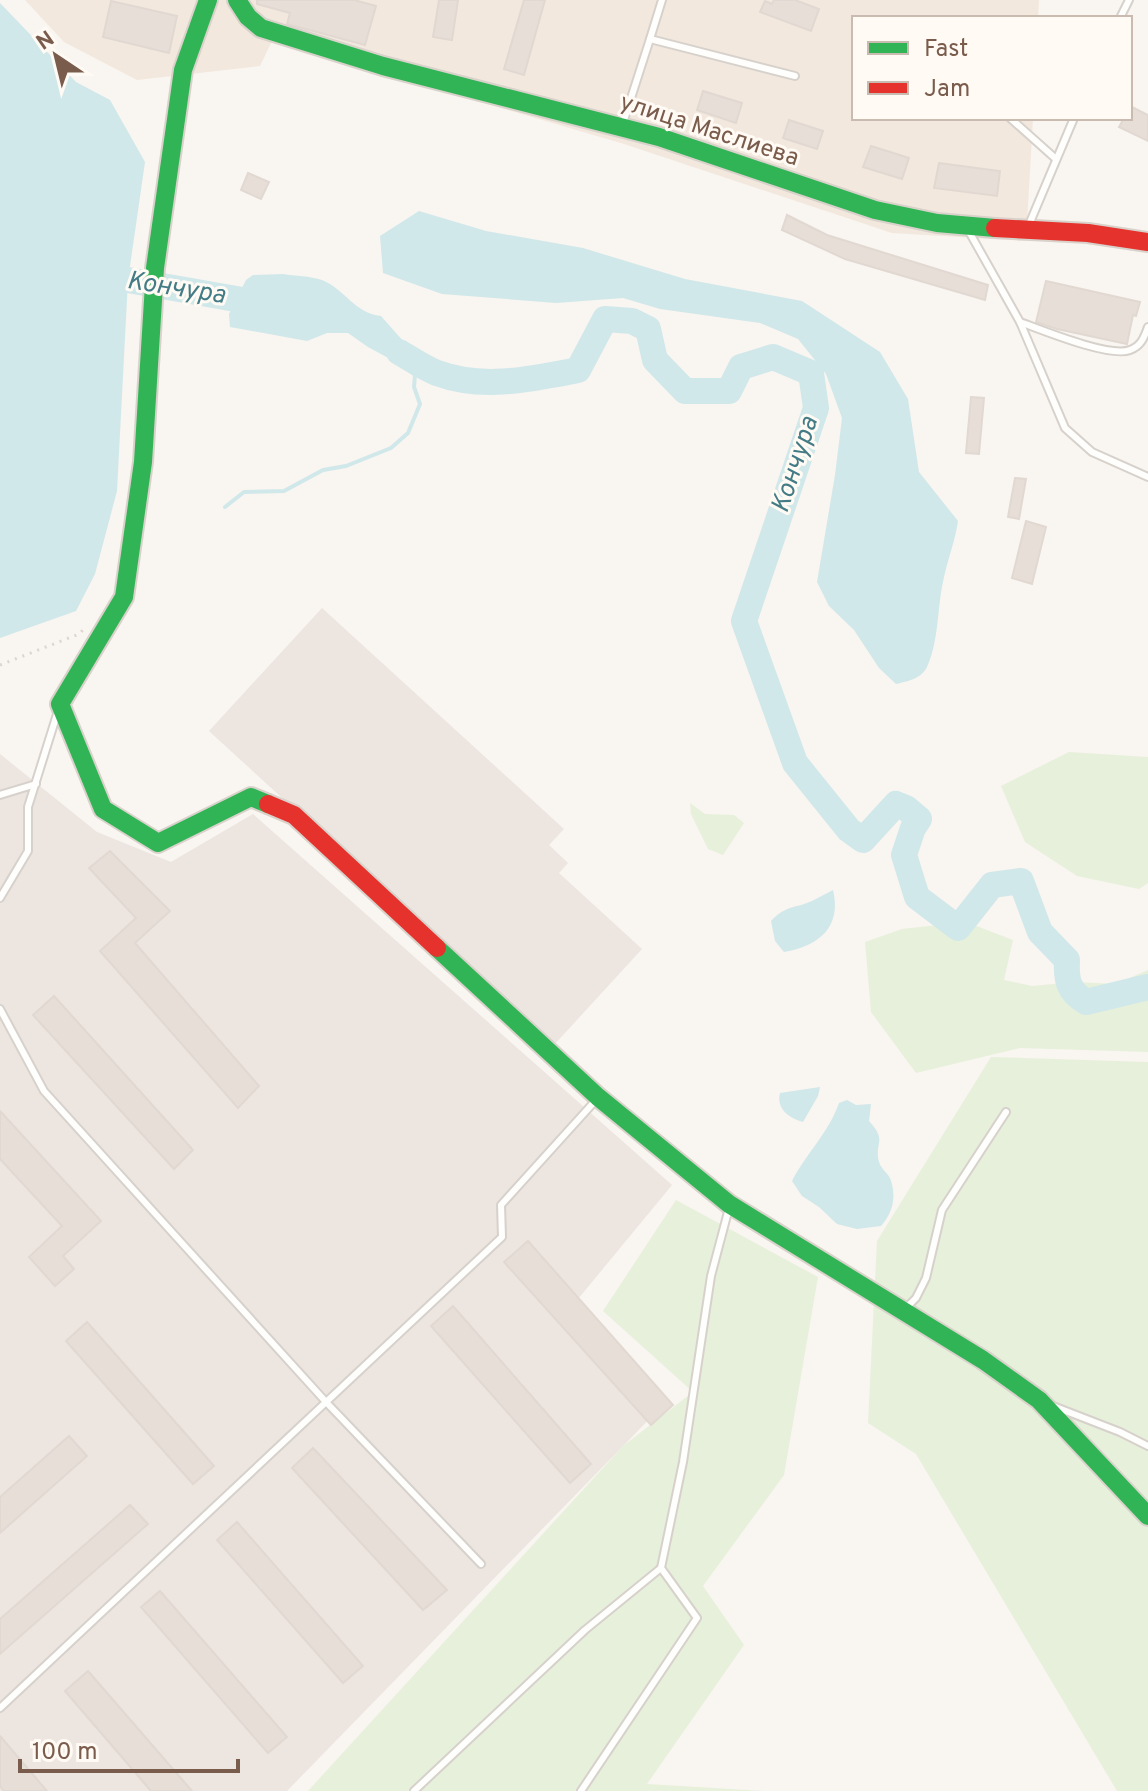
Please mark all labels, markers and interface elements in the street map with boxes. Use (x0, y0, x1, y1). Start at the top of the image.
north arrow (16, 16, 96, 96)
legend (852, 16, 1132, 120)
text: N (32, 26, 60, 57)
text: Fast (924, 35, 968, 65)
text: Jam (924, 75, 970, 105)
street label: улица Маслиева (616, 88, 802, 174)
water label: Кончура (124, 265, 228, 313)
water label: Кончура (765, 412, 827, 517)
scale bar (20, 1723, 238, 1773)
text: 100 m (32, 1738, 98, 1768)

